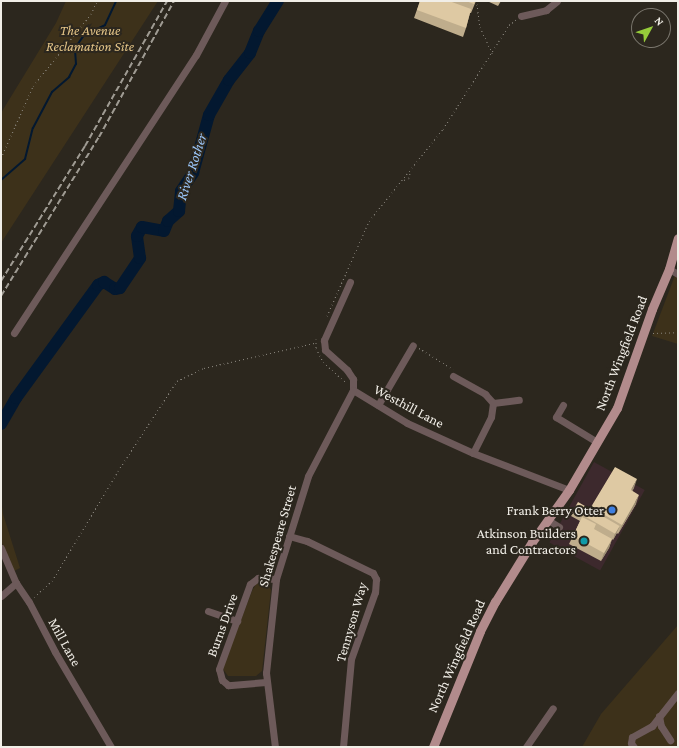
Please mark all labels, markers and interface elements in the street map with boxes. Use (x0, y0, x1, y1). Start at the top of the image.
north arrow (631, 8, 671, 48)
text: N (652, 14, 666, 28)
park label: The Avenue Reclamation Site (46, 22, 134, 54)
water label: River Rother (173, 131, 211, 203)
street label: North Wingfield Road (591, 293, 651, 413)
street label: Westhill Lane (371, 381, 447, 431)
street label: Shakespeare Street (254, 483, 300, 589)
place label: Frank Berry Otter (507, 502, 604, 518)
marker: Frank Berry Otter (607, 505, 617, 515)
place label: Atkinson Builders and Contractors (477, 525, 576, 558)
marker: Atkinson Builders and Contractors (579, 536, 589, 546)
street label: Tennyson Way (332, 580, 370, 664)
street label: Burns Drive (203, 591, 241, 659)
street label: North Wingfield Road (423, 597, 489, 715)
street label: Mill Lane (45, 615, 85, 669)

